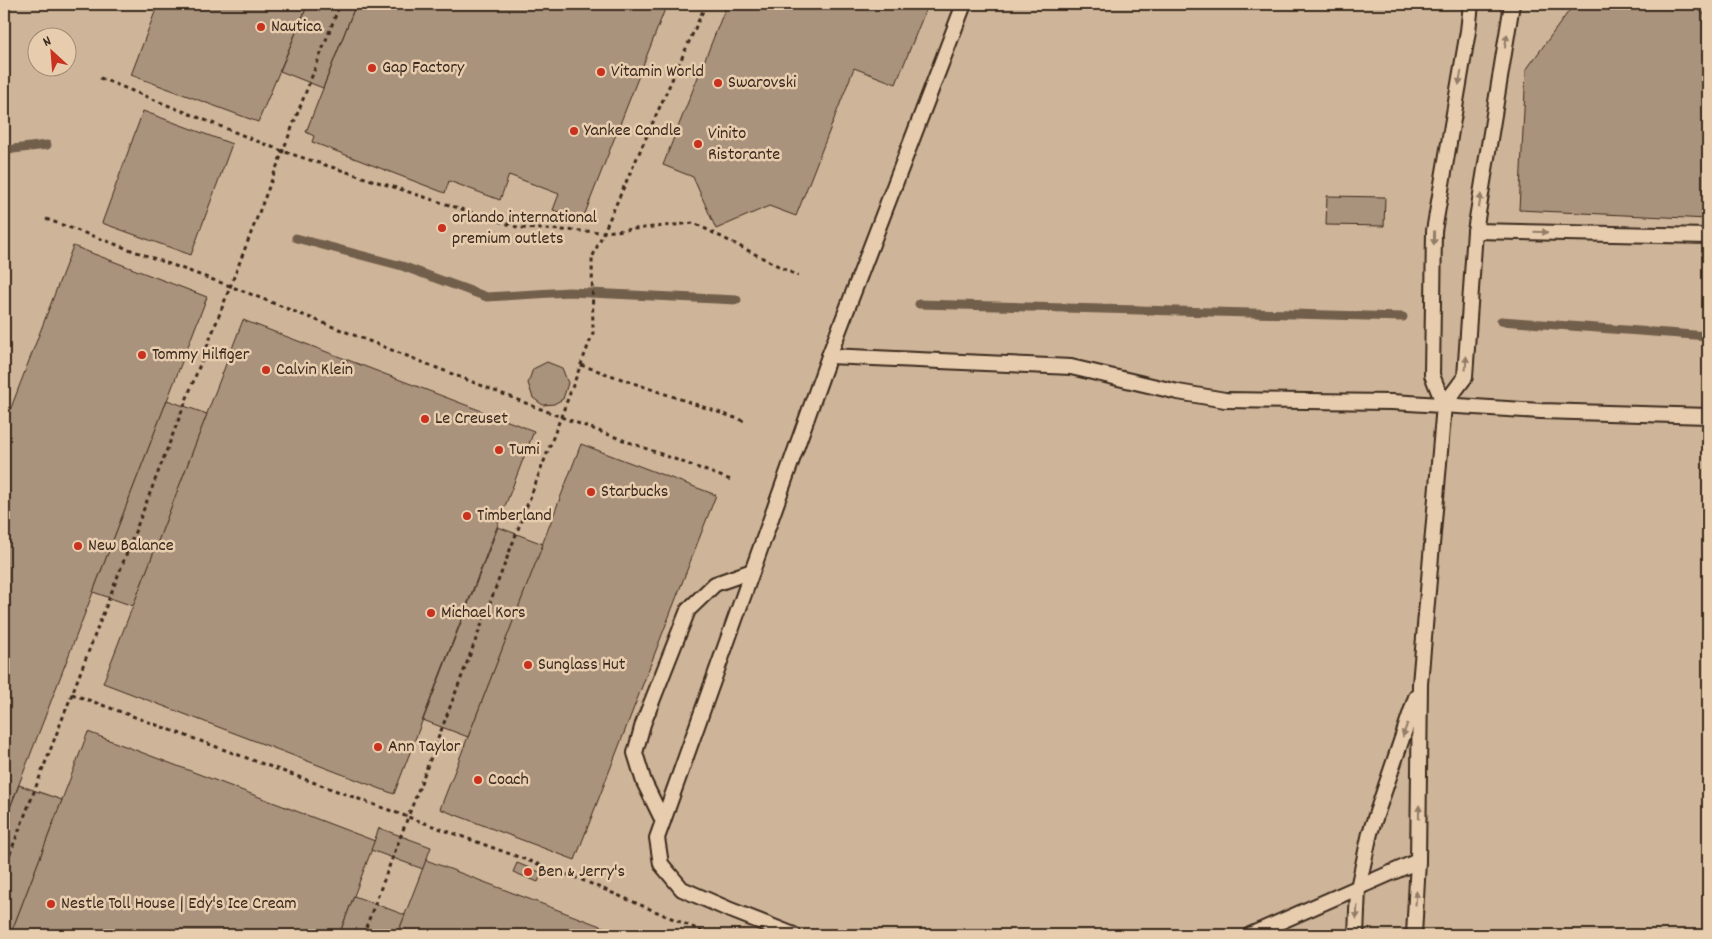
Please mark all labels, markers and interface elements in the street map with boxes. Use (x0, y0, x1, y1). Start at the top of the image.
place label: Nautica (271, 15, 322, 40)
marker: Nautica (255, 21, 267, 33)
north arrow (28, 28, 78, 78)
text: N (40, 32, 55, 53)
one-way arrow (1502, 32, 1510, 48)
place label: Gap Factory (382, 56, 465, 81)
place label: Vitamin World (611, 60, 704, 85)
marker: Gap Factory (366, 62, 378, 74)
marker: Vitamin World (595, 66, 607, 78)
place label: Swarovski (728, 71, 796, 96)
one-way arrow (1455, 71, 1463, 87)
marker: Swarovski (712, 77, 724, 89)
place label: Yankee Candle (584, 119, 681, 144)
place label: Vinito Ristorante (708, 122, 780, 168)
marker: Yankee Candle (568, 125, 580, 137)
marker: Vinito Ristorante (692, 138, 704, 150)
one-way arrow (1476, 193, 1484, 209)
place label: orlando international premium outlets (452, 206, 598, 252)
marker: orlando international premium outlets (436, 222, 448, 234)
one-way arrow (1534, 229, 1550, 237)
one-way arrow (1430, 231, 1438, 247)
place label: Tommy Hilfiger (152, 343, 250, 368)
marker: Tommy Hilfiger (136, 349, 148, 361)
one-way arrow (1462, 355, 1470, 371)
place label: Calvin Klein (276, 358, 353, 383)
marker: Calvin Klein (260, 364, 272, 376)
place label: Le Creuset (435, 407, 508, 432)
marker: Le Creuset (419, 413, 431, 425)
place label: Tumi (509, 438, 540, 463)
marker: Tumi (493, 444, 505, 456)
place label: Starbucks (601, 480, 668, 505)
marker: Starbucks (585, 486, 597, 498)
place label: Timberland (477, 504, 552, 529)
marker: Timberland (461, 510, 473, 522)
place label: New Balance (88, 534, 174, 559)
marker: New Balance (72, 540, 84, 552)
place label: Michael Kors (441, 601, 526, 626)
marker: Michael Kors (425, 607, 437, 619)
place label: Sunglass Hut (538, 653, 626, 678)
marker: Sunglass Hut (522, 659, 534, 671)
one-way arrow (1401, 723, 1408, 738)
place label: Ann Taylor (388, 735, 461, 760)
marker: Ann Taylor (372, 741, 384, 753)
place label: Coach (488, 768, 529, 793)
marker: Coach (472, 774, 484, 786)
one-way arrow (1415, 804, 1423, 820)
place label: Ben & Jerry's (538, 860, 625, 885)
marker: Ben & Jerry's (522, 866, 534, 878)
one-way arrow (1413, 890, 1421, 906)
place label: Nestle Toll House | Edy's Ice Cream (61, 892, 297, 917)
marker: Nestle Toll House | Edy's Ice Cream (45, 898, 57, 910)
one-way arrow (1353, 904, 1361, 920)

